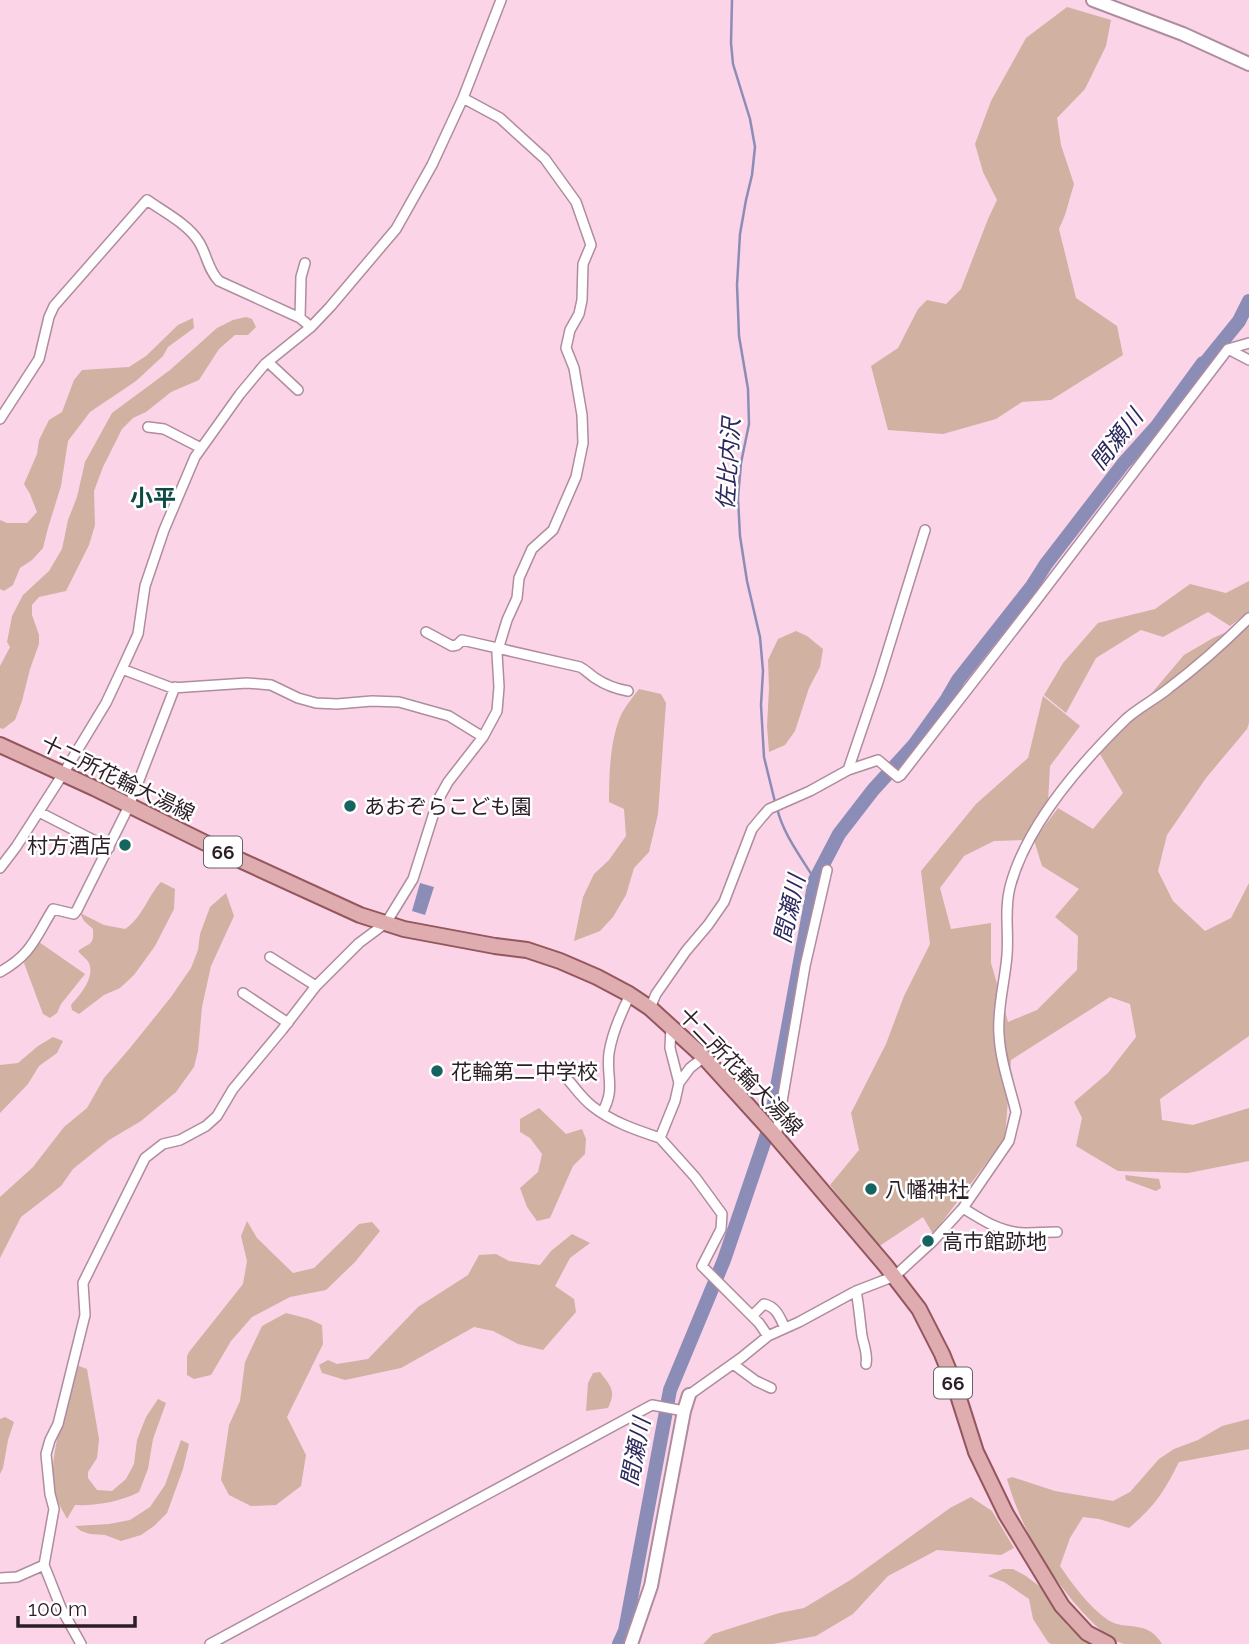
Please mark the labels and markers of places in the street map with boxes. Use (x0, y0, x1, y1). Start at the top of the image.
place label: あおぞらこども園 (364, 794, 532, 819)
marker: あおぞらこども園 (342, 798, 358, 814)
place label: 村方酒店 (27, 833, 111, 858)
marker: 村方酒店 (117, 837, 133, 853)
place label: 花輪第二中学校 (451, 1059, 598, 1084)
marker: 花輪第二中学校 (429, 1063, 445, 1079)
place label: 八幡神社 (885, 1177, 969, 1202)
marker: 八幡神社 (863, 1181, 879, 1197)
place label: 高市館跡地 (942, 1229, 1047, 1254)
marker: 高市館跡地 (920, 1233, 936, 1249)

